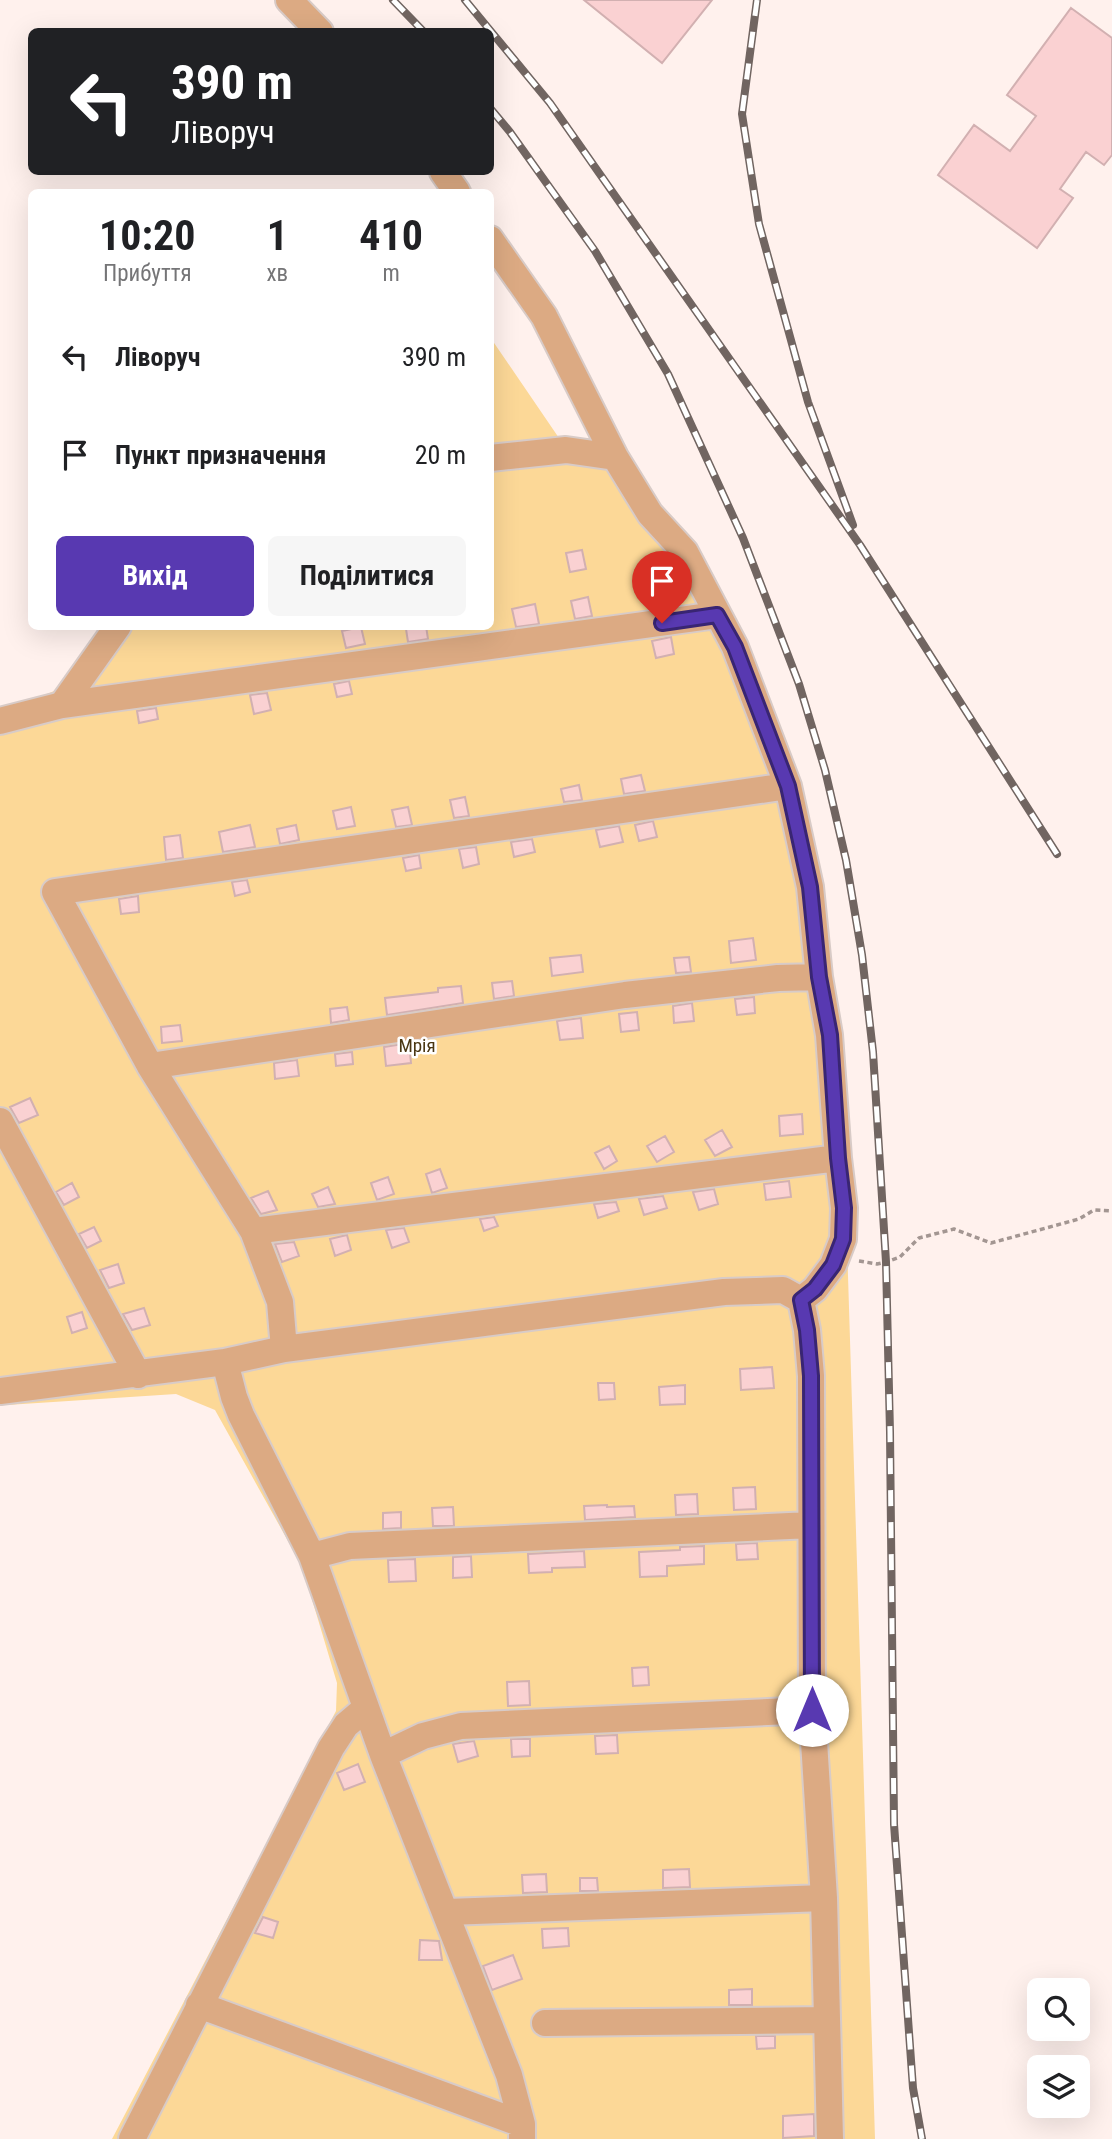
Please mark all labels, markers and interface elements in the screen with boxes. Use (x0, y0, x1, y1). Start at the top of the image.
text: 390 m (171, 54, 293, 111)
icon: left (56, 56, 147, 147)
text: Ліворуч (171, 113, 275, 151)
text: 10:20 (99, 211, 195, 260)
text: 1 (267, 211, 288, 260)
text: 410 (359, 211, 423, 260)
text: Прибуття (103, 260, 192, 287)
text: хв (266, 260, 288, 287)
text: m (382, 260, 400, 287)
icon: left (56, 338, 94, 376)
text: Ліворуч (115, 342, 200, 372)
text: 390 m (402, 342, 466, 372)
icon: arrive (56, 436, 94, 474)
text: Пункт призначення (115, 440, 326, 470)
text: 20 m (415, 440, 466, 470)
button: Вихід (56, 536, 254, 616)
button: Поділитися (268, 536, 466, 616)
pin (632, 551, 692, 623)
icon: arrive (643, 562, 681, 600)
park label: Мрія (398, 1034, 436, 1057)
position arrow (775, 1673, 849, 1747)
map controls (1027, 1978, 1090, 2118)
button: search (1027, 1978, 1090, 2041)
button: layers (1027, 2055, 1090, 2118)

